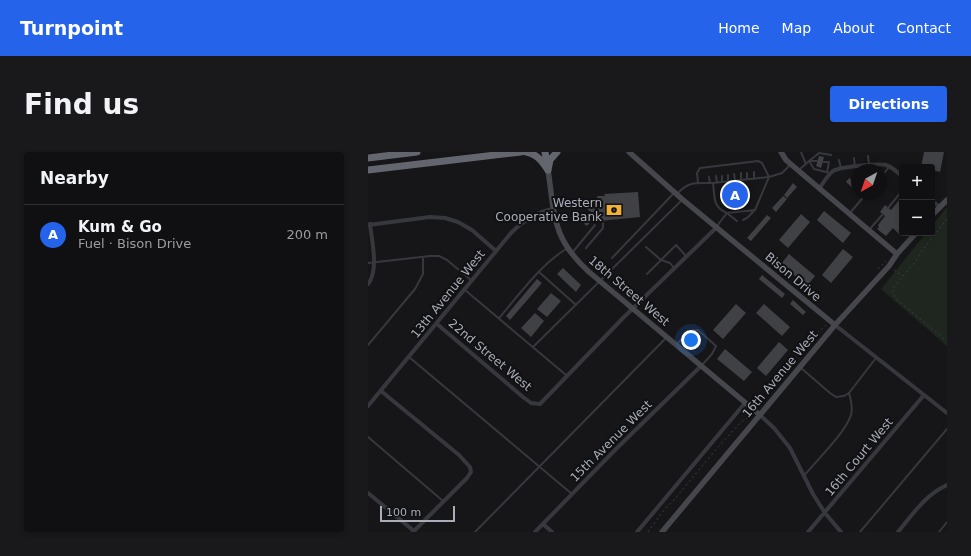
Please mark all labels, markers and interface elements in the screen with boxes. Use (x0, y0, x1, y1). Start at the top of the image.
text: Turnpoint (20, 17, 123, 39)
text: Home (718, 20, 760, 36)
text: Map (782, 20, 811, 36)
text: About (833, 20, 875, 36)
text: Contact (897, 20, 951, 36)
button: Directions (830, 86, 947, 122)
text: Find us (24, 88, 139, 121)
north arrow (851, 164, 887, 200)
map controls (899, 164, 935, 236)
button: + (899, 164, 935, 200)
text: Nearby (40, 168, 109, 188)
pin: A (722, 180, 748, 210)
place label: Western Cooperative Bank (495, 196, 602, 224)
button: − (899, 200, 935, 236)
bank icon: Western Cooperative Bank (605, 201, 623, 219)
text: Kum & Go (78, 218, 162, 236)
text: A (48, 227, 58, 242)
text: 200 m (286, 227, 328, 242)
text: Fuel · Bison Drive (78, 236, 191, 251)
street label: 13th Avenue West (408, 247, 488, 341)
street label: Bison Drive (762, 250, 824, 304)
street label: 18th Street West (586, 253, 672, 329)
street label: 22nd Street West (446, 316, 535, 394)
street label: 16th Avenue West (740, 327, 821, 420)
your location (681, 330, 701, 350)
street label: 15th Avenue West (567, 397, 655, 485)
street label: 16th Court West (822, 415, 896, 499)
scale bar (380, 504, 455, 523)
text: 100 m (386, 506, 421, 519)

